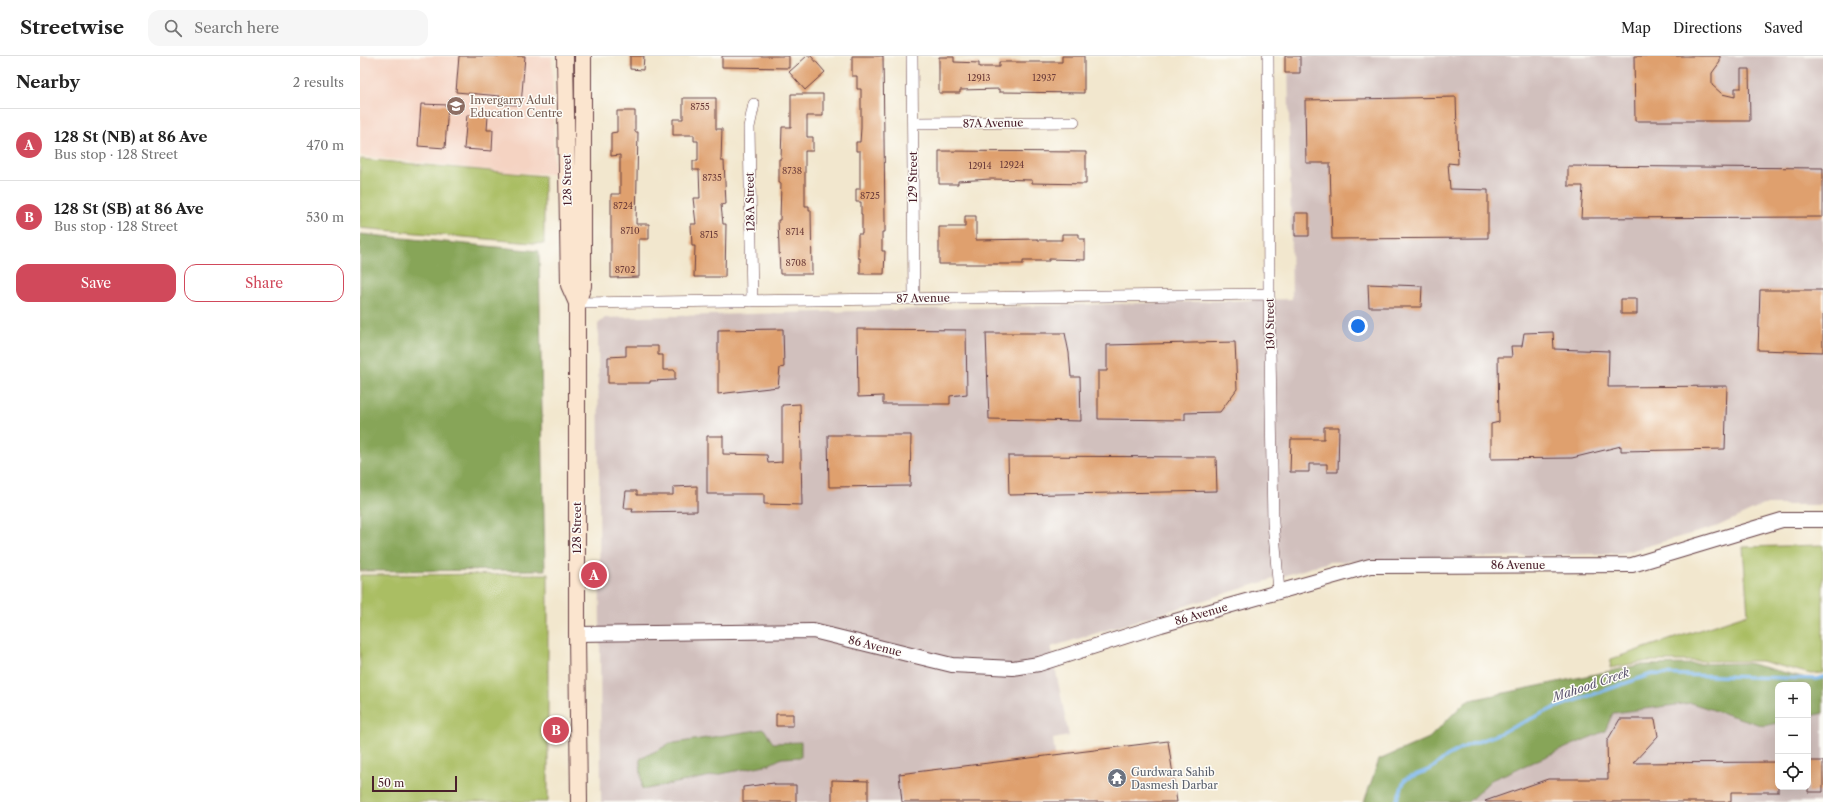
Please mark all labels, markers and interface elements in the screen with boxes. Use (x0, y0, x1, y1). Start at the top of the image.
search box (148, 10, 428, 46)
text: Streetwise (20, 16, 124, 39)
icon: search (162, 17, 184, 39)
text: Search here (194, 18, 279, 37)
text: Map (1621, 19, 1651, 37)
text: Directions (1673, 19, 1742, 37)
text: Saved (1764, 19, 1803, 37)
text: Nearby (16, 72, 80, 92)
house number: 12913 (968, 72, 991, 83)
house number: 12937 (1032, 72, 1056, 83)
text: 2 results (293, 74, 344, 90)
place label: Invergarry Adult Education Centre (470, 93, 563, 120)
school or university icon: Invergarry Adult Education Centre (445, 95, 467, 117)
house number: 8755 (690, 101, 710, 112)
street label: 87A Avenue (962, 115, 1024, 131)
text: 128 St (NB) at 86 Ave (54, 127, 207, 146)
text: A (24, 137, 34, 153)
text: 470 m (306, 137, 344, 153)
text: Bus stop · 128 Street (54, 146, 178, 162)
street label: 129 Street (906, 151, 920, 203)
street label: 128 Street (560, 154, 574, 206)
house number: 12924 (1000, 159, 1024, 170)
house number: 12914 (968, 160, 992, 171)
house number: 8738 (782, 165, 802, 176)
house number: 8735 (702, 172, 722, 183)
street label: 128A Street (742, 172, 758, 232)
house number: 8725 (860, 190, 880, 201)
text: 128 St (SB) at 86 Ave (54, 199, 204, 218)
house number: 8724 (613, 200, 633, 211)
text: B (24, 209, 34, 225)
text: 530 m (306, 209, 344, 225)
text: Bus stop · 128 Street (54, 218, 178, 234)
house number: 8710 (620, 225, 640, 236)
house number: 8714 (786, 226, 804, 237)
house number: 8715 (700, 229, 718, 240)
house number: 8708 (786, 257, 806, 268)
button: Save (16, 264, 176, 302)
button: Share (184, 264, 344, 302)
house number: 8702 (615, 264, 635, 275)
street label: 87 Avenue (896, 291, 950, 305)
street label: 130 Street (1263, 298, 1277, 350)
your location (1348, 316, 1368, 336)
street label: 128 Street (570, 502, 584, 554)
street label: 86 Avenue (1491, 558, 1545, 572)
pin: A (581, 560, 607, 590)
street label: 86 Avenue (1173, 600, 1229, 628)
street label: 86 Avenue (847, 633, 903, 659)
water label: Mahood Creek (1549, 664, 1632, 705)
map controls (1775, 682, 1811, 790)
button: + (1775, 682, 1811, 718)
pin: B (543, 715, 569, 745)
button: − (1775, 718, 1811, 754)
button: locate (1775, 754, 1811, 790)
place label: Gurdwara Sahib Dasmesh Darbar (1131, 765, 1218, 792)
temple icon: Gurdwara Sahib Dasmesh Darbar (1106, 767, 1128, 789)
scale bar (372, 774, 457, 793)
text: 50 m (378, 776, 404, 790)

